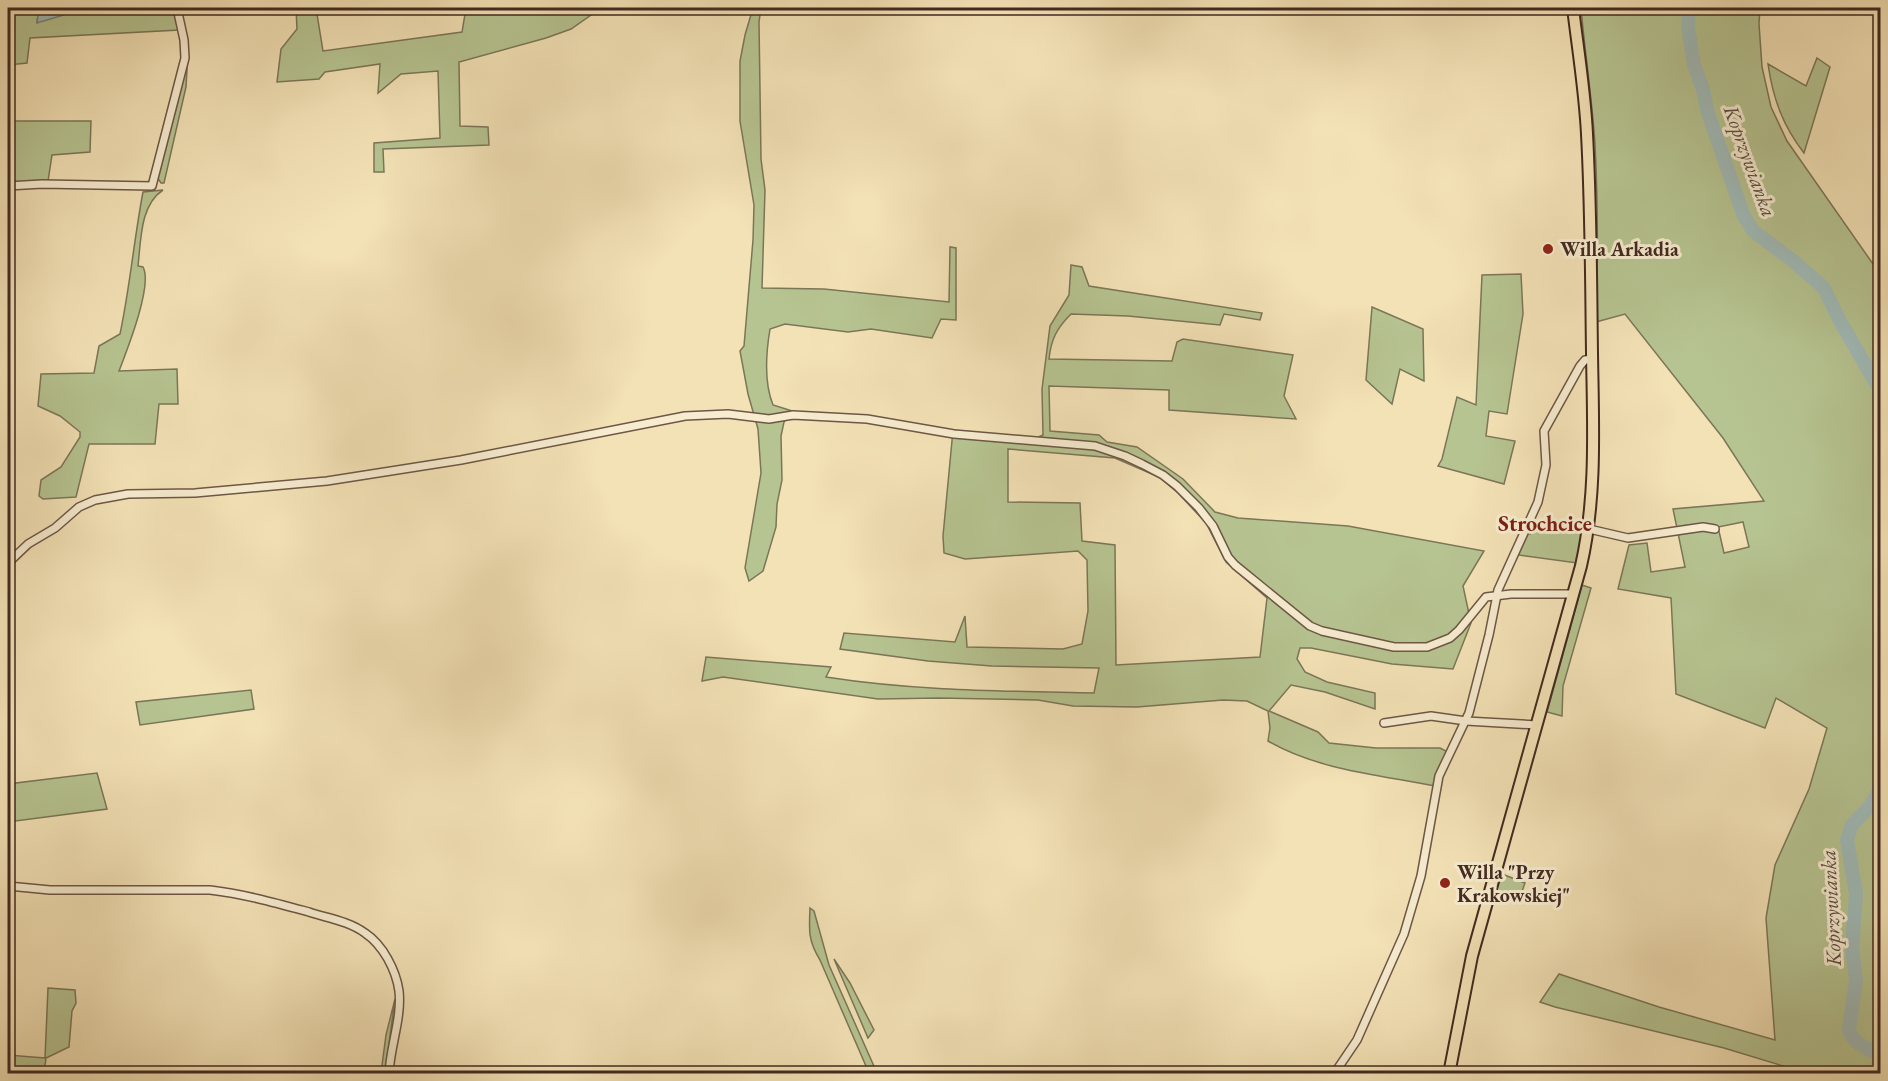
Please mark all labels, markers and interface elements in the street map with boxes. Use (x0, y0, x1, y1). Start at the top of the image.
water label: Koprzywianka (1718, 101, 1783, 220)
place label: Willa Arkadia (1560, 236, 1679, 262)
marker: Willa Arkadia (1541, 242, 1555, 256)
district label: Strochcice (1498, 509, 1592, 538)
water label: Koprzywianka (1814, 849, 1847, 968)
place label: Willa "Przy Krakowskiej" (1457, 859, 1570, 908)
marker: Willa "Przy Krakowskiej" (1438, 876, 1452, 890)

